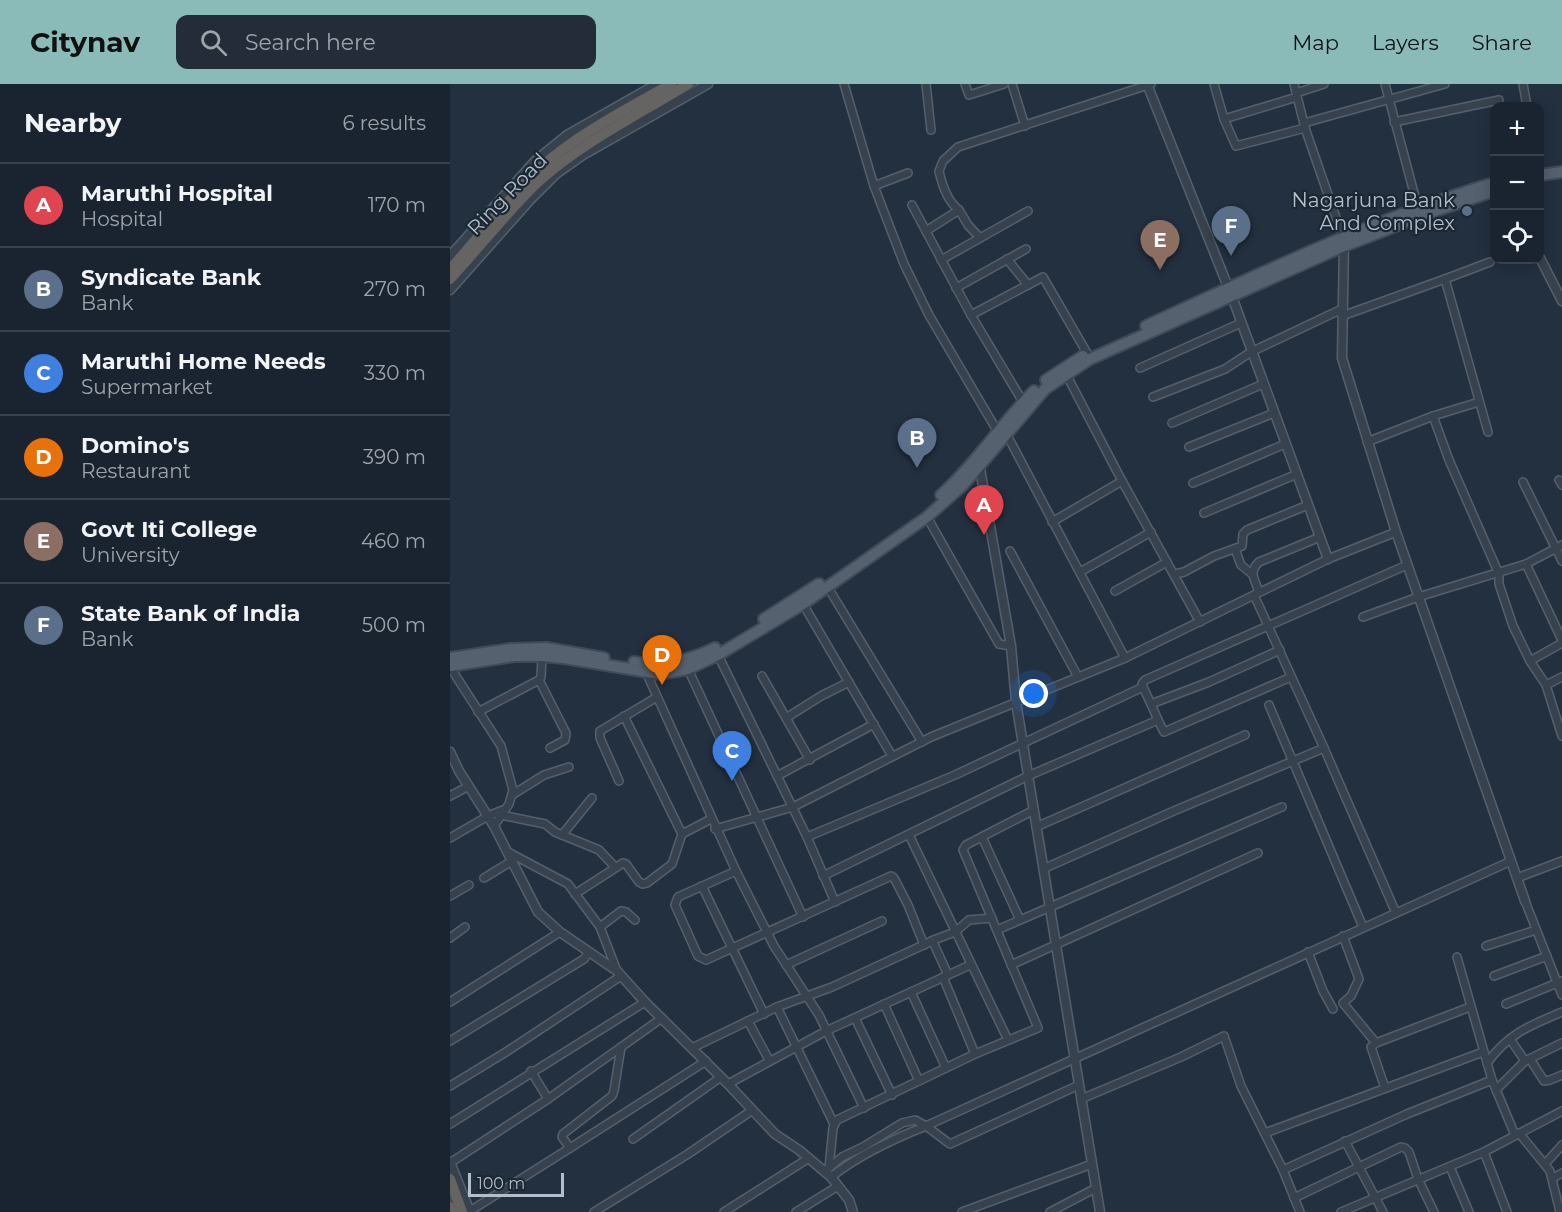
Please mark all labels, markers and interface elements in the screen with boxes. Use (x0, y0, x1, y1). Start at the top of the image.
search box (176, 15, 596, 69)
text: Citynav (30, 25, 140, 59)
icon: search (197, 26, 230, 59)
text: Search here (245, 29, 376, 56)
text: Map (1292, 30, 1339, 55)
text: Layers (1372, 30, 1439, 55)
text: Share (1472, 30, 1532, 55)
map controls (1490, 102, 1544, 264)
button: + (1490, 102, 1544, 156)
text: Nearby (24, 107, 121, 139)
text: 6 results (342, 111, 426, 135)
street label: Ring Road (462, 148, 552, 240)
button: − (1490, 156, 1544, 210)
text: Maruthi Hospital (81, 180, 273, 207)
place label: Nagarjuna Bank And Complex (1292, 188, 1455, 235)
text: A (36, 193, 51, 217)
text: 170 m (368, 193, 426, 217)
marker: Nagarjuna Bank And Complex (1460, 204, 1474, 218)
pin: F (1212, 206, 1250, 256)
text: Hospital (81, 207, 163, 231)
button: locate (1490, 210, 1544, 264)
pin: E (1140, 220, 1180, 270)
text: Syndicate Bank (81, 264, 261, 291)
text: B (36, 277, 51, 301)
text: 270 m (364, 277, 426, 301)
text: Bank (81, 291, 133, 315)
text: Maruthi Home Needs (81, 348, 326, 375)
text: C (36, 361, 51, 385)
text: 330 m (364, 361, 426, 385)
text: Supermarket (81, 375, 213, 399)
pin: B (898, 418, 936, 468)
text: Domino's (81, 432, 189, 459)
text: D (35, 445, 52, 469)
text: 390 m (363, 445, 426, 469)
text: Restaurant (81, 459, 191, 483)
pin: A (964, 486, 1004, 535)
text: Govt Iti College (81, 516, 257, 543)
text: E (37, 529, 50, 553)
text: 460 m (361, 529, 426, 553)
text: University (81, 543, 180, 567)
text: State Bank of India (81, 600, 300, 627)
text: F (37, 613, 50, 637)
text: 500 m (362, 613, 426, 637)
text: Bank (81, 627, 133, 651)
pin: D (642, 636, 682, 685)
your location (1019, 679, 1048, 708)
pin: C (712, 732, 752, 781)
scale bar (468, 1170, 564, 1198)
text: 100 m (477, 1174, 525, 1193)

